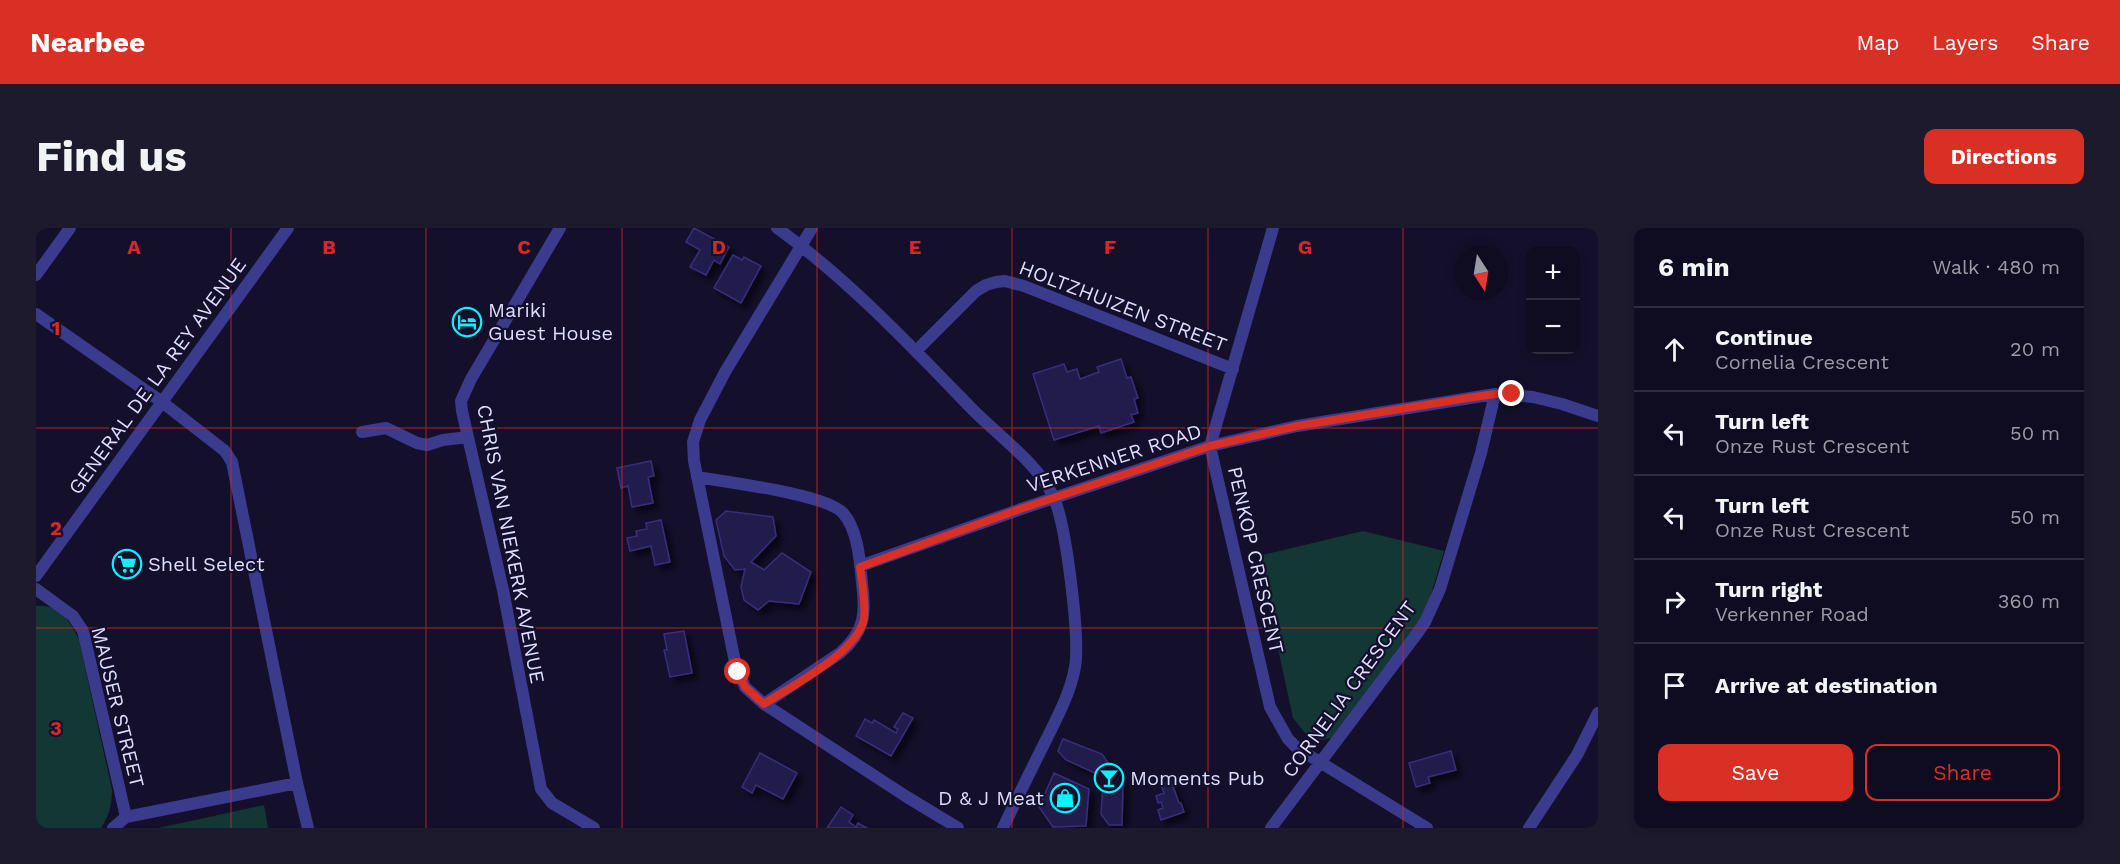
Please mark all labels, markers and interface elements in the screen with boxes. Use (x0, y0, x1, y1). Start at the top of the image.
text: Nearbee (30, 26, 145, 59)
text: Map (1856, 30, 1899, 55)
text: Layers (1932, 30, 1998, 55)
text: Share (2031, 30, 2090, 55)
button: Directions (1924, 129, 2084, 184)
text: Find us (36, 132, 187, 181)
text: A (127, 235, 141, 259)
text: B (322, 235, 336, 259)
text: C (517, 235, 531, 259)
text: D (712, 235, 726, 259)
text: E (909, 235, 921, 259)
text: F (1104, 235, 1116, 259)
text: G (1298, 235, 1312, 259)
north arrow (1454, 246, 1508, 300)
map controls (1526, 246, 1580, 354)
button: + (1526, 246, 1580, 300)
text: 6 min (1658, 252, 1730, 282)
street label: GENERAL DE LA REY AVENUE (63, 253, 251, 499)
street label: HOLTZHUIZEN STREET (1016, 255, 1230, 357)
text: Walk · 480 m (1932, 255, 2060, 279)
place label: Mariki Guest House (488, 298, 613, 345)
button: − (1526, 300, 1580, 354)
hotel icon: Mariki Guest House (451, 306, 483, 338)
text: 1 (52, 316, 60, 340)
text: Continue (1715, 325, 1813, 350)
icon: ahead (1658, 333, 1691, 366)
text: 20 m (2010, 337, 2060, 361)
text: Cornelia Crescent (1715, 350, 1889, 374)
route end (1498, 380, 1524, 406)
street label: CHRIS VAN NIEKERK AVENUE (472, 402, 550, 686)
text: Turn left (1715, 409, 1809, 434)
icon: left (1658, 417, 1691, 450)
street label: VERKENNER ROAD (1024, 418, 1204, 498)
text: 50 m (2010, 421, 2060, 445)
text: Onze Rust Crescent (1715, 434, 1909, 458)
street label: PENKOP CRESCENT (1223, 464, 1289, 656)
text: Turn left (1715, 493, 1809, 518)
icon: left (1658, 501, 1691, 534)
text: 50 m (2010, 505, 2060, 529)
text: 2 (50, 516, 62, 540)
text: Onze Rust Crescent (1715, 518, 1909, 542)
supermarket icon: Shell Select (111, 548, 143, 580)
place label: Shell Select (148, 552, 265, 576)
text: Turn right (1715, 577, 1822, 602)
icon: right (1658, 585, 1691, 618)
text: 360 m (1998, 589, 2060, 613)
street label: CORNELIA CRESCENT (1277, 596, 1421, 782)
text: Verkenner Road (1715, 602, 1869, 626)
street label: MAUSER STREET (86, 624, 150, 790)
route start (724, 658, 750, 684)
icon: arrive (1658, 669, 1691, 702)
text: Arrive at destination (1715, 673, 1938, 698)
text: 3 (50, 716, 62, 740)
button: Save (1658, 744, 1853, 801)
button: Share (1865, 744, 2060, 801)
bar icon: Moments Pub (1093, 762, 1125, 794)
place label: Moments Pub (1130, 766, 1265, 790)
shop icon: D & J Meat (1049, 782, 1081, 814)
place label: D & J Meat (938, 786, 1045, 810)

